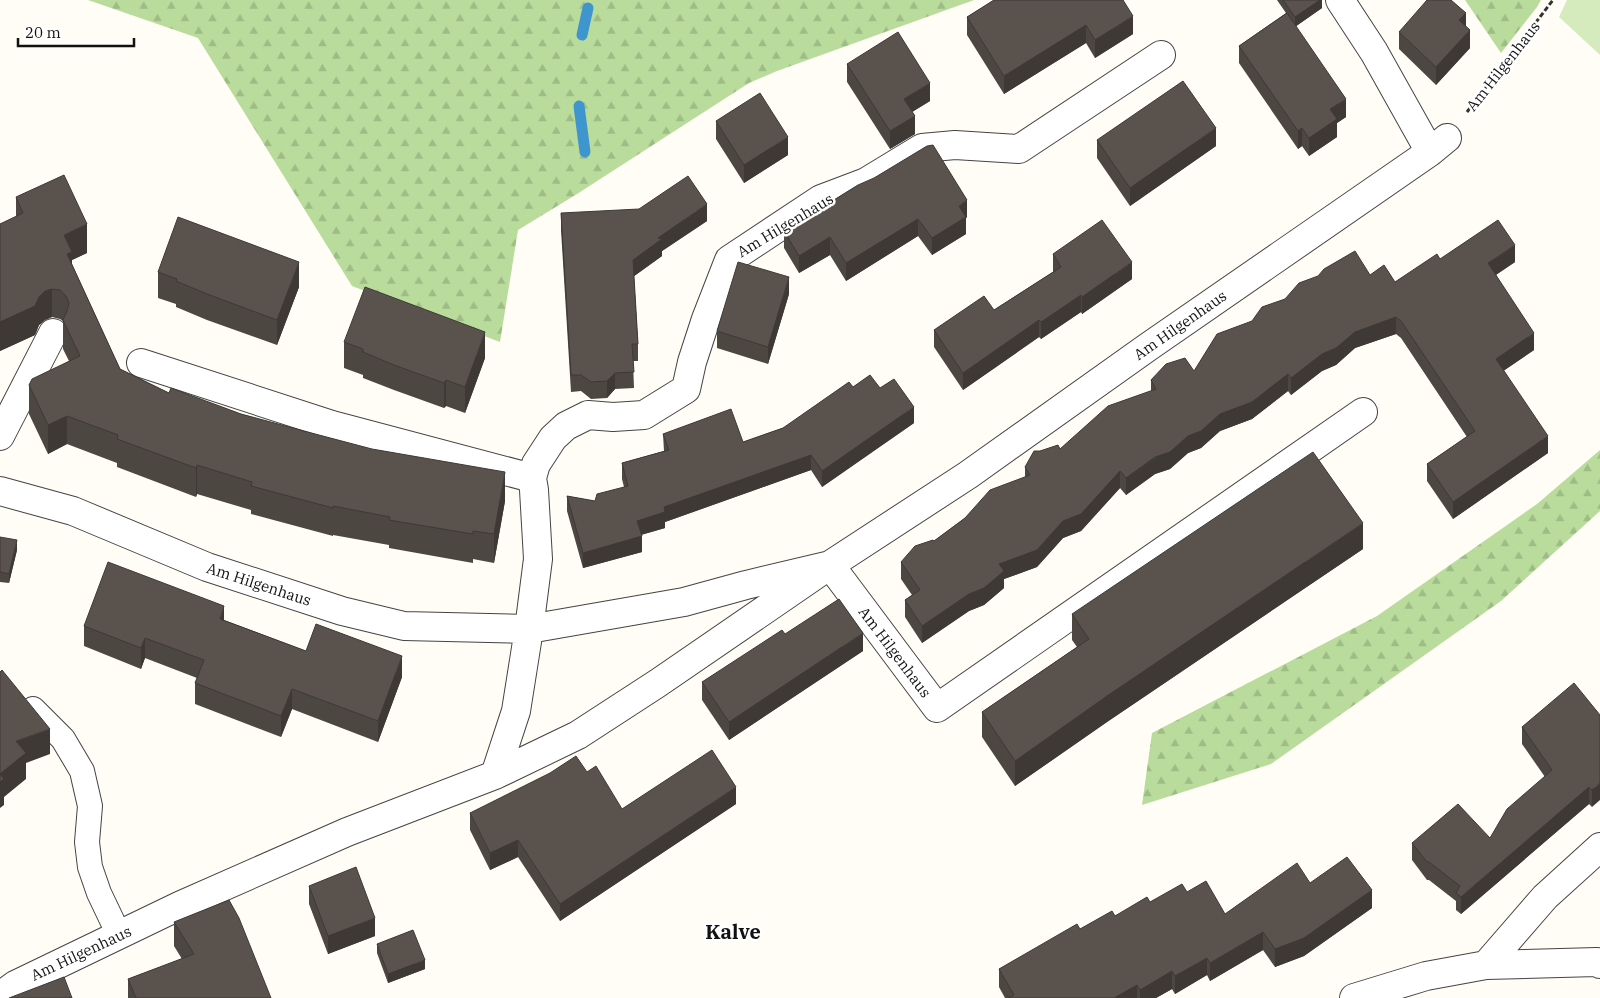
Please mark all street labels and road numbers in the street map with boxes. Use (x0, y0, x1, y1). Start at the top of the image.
street label: Am Hilgenhaus (1462, 17, 1544, 115)
street label: Am Hilgenhaus (733, 189, 837, 261)
street label: Am Hilgenhaus (1130, 286, 1230, 364)
street label: Am Hilgenhaus (204, 558, 314, 610)
street label: Am Hilgenhaus (855, 603, 935, 701)
street label: Am Hilgenhaus (28, 921, 134, 985)

